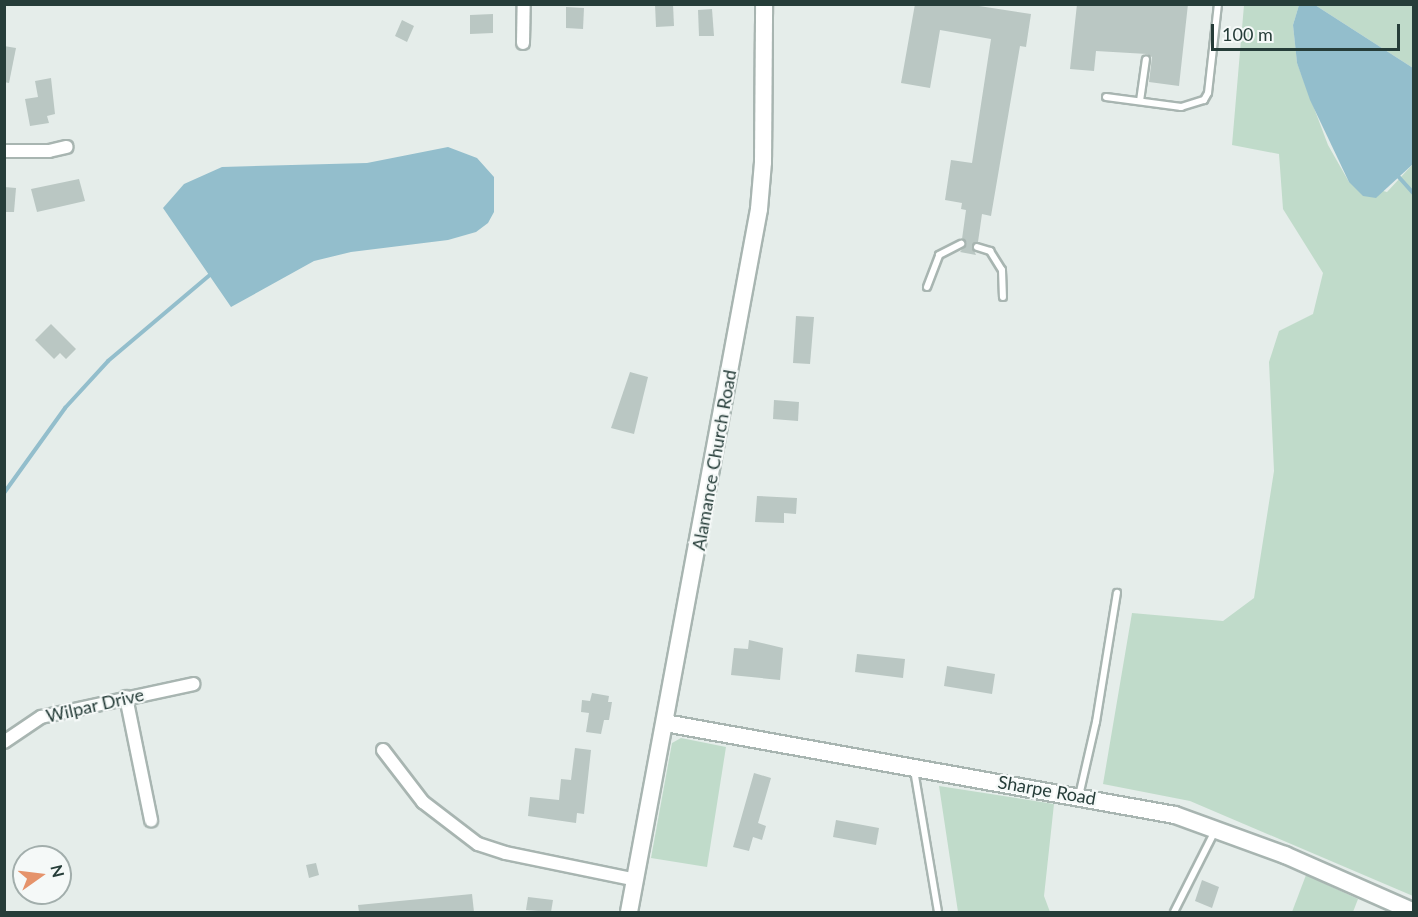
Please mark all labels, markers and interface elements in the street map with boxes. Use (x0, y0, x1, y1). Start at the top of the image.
scale bar (1214, 12, 1403, 50)
text: 100 m (1222, 23, 1273, 45)
street label: Alamance Church Road (687, 368, 741, 552)
street label: Wilpar Drive (44, 683, 146, 727)
street label: Sharpe Road (996, 771, 1098, 809)
north arrow (12, 845, 72, 905)
text: N (47, 863, 69, 879)

